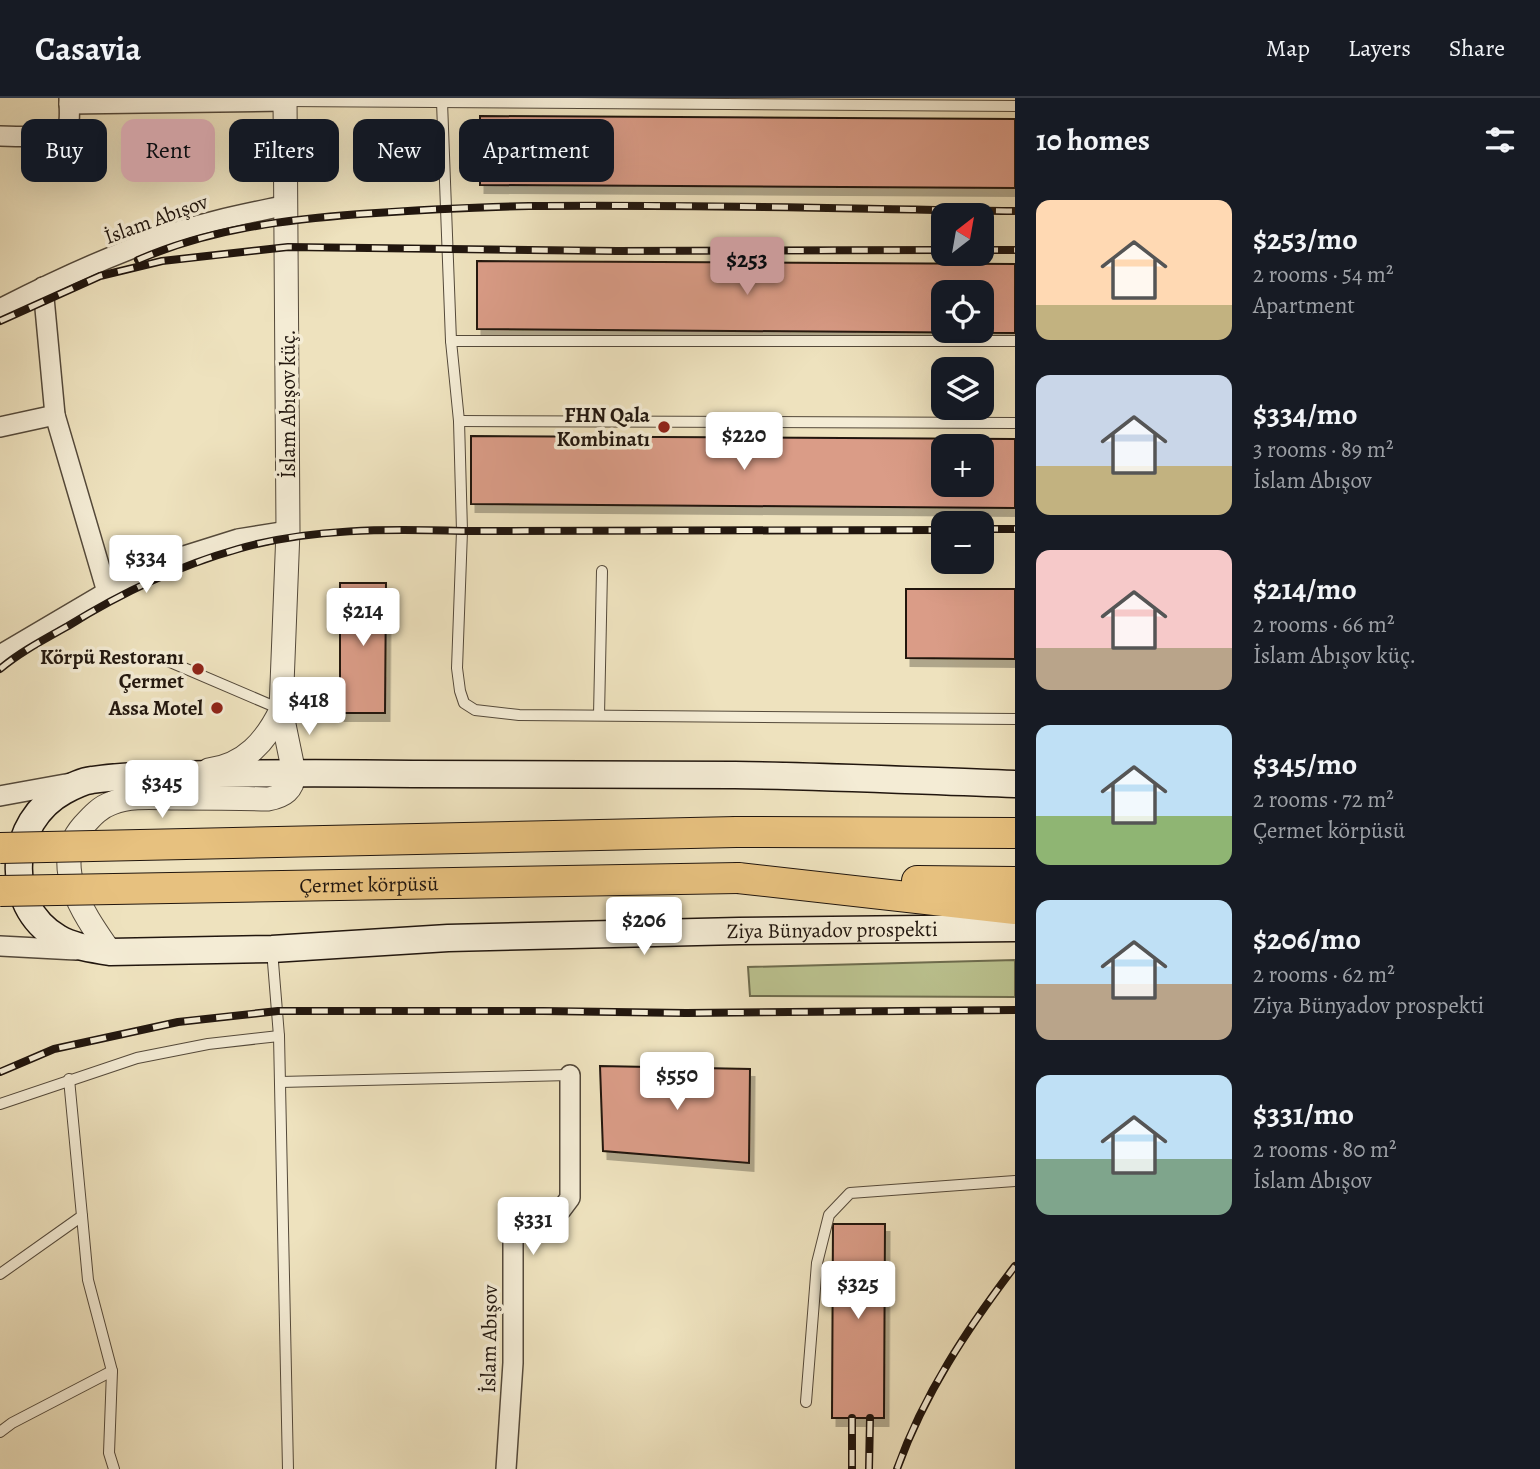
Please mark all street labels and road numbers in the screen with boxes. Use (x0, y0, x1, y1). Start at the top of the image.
street label: İslam Abışov (100, 187, 212, 251)
street label: İslam Abışov küç. (274, 329, 302, 479)
street label: Çermet körpüsü (299, 869, 439, 900)
street label: Ziya Bünyadov prospekti (726, 915, 938, 945)
street label: İslam Abışov (474, 1284, 504, 1393)

